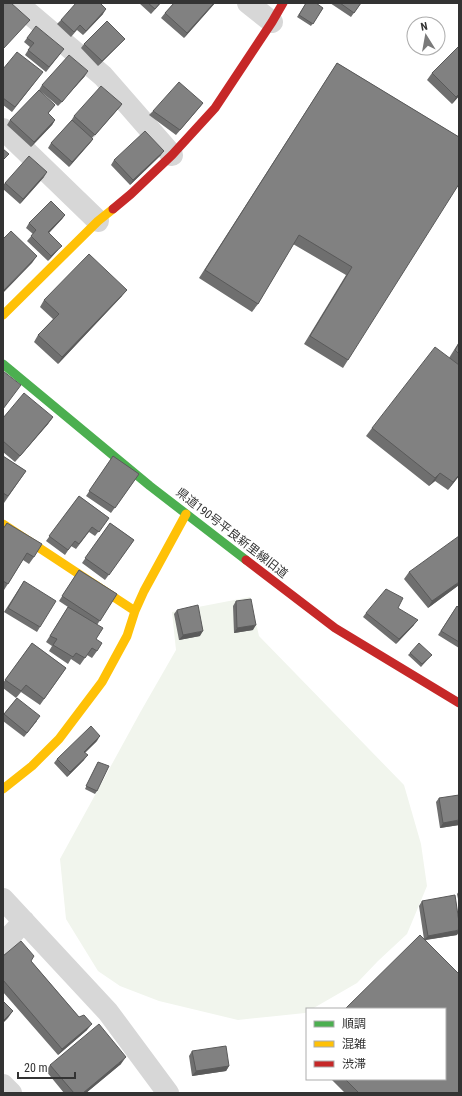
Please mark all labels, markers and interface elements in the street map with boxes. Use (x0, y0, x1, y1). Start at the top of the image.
north arrow (406, 16, 446, 56)
text: N (420, 20, 429, 34)
street label: 県道190号平良新里線旧道 (173, 485, 291, 581)
legend (306, 1008, 446, 1080)
text: 順調 (342, 1017, 366, 1031)
text: 混雑 (342, 1037, 366, 1051)
scale bar (18, 1054, 75, 1080)
text: 渋滞 (342, 1057, 366, 1071)
text: 20 m (24, 1061, 48, 1075)

